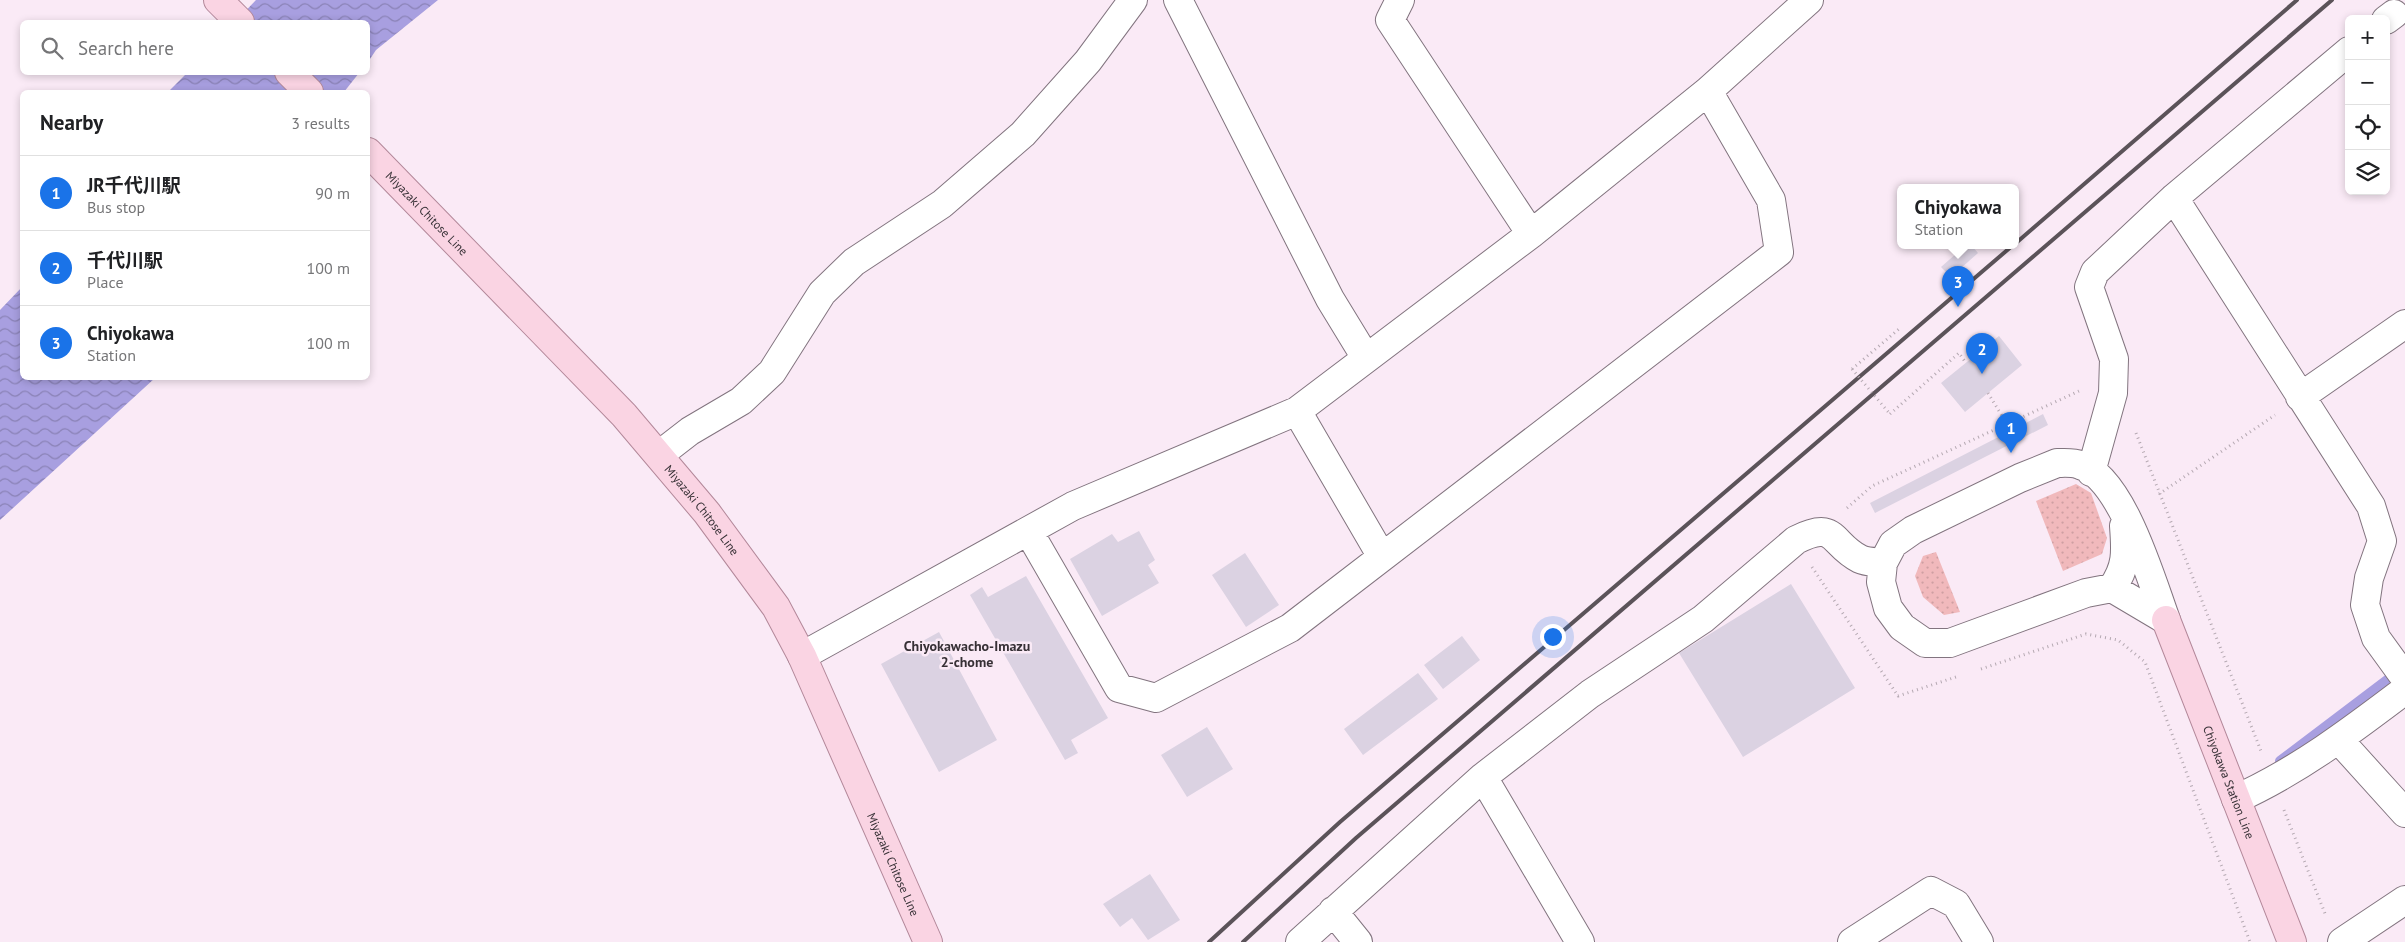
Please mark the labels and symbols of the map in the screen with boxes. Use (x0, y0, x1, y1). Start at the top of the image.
street label: Miyazaki Chitose Line (383, 168, 471, 258)
pin: 3 (1942, 266, 1974, 307)
pin: 2 (1966, 333, 1998, 374)
pin: 1 (1995, 412, 2027, 453)
street label: Miyazaki Chitose Line (662, 462, 743, 558)
your location (1540, 624, 1566, 650)
district label: Chiyokawacho-Imazu 2-chome (904, 637, 1030, 671)
street label: Chiyokawa Station Line (2200, 723, 2258, 841)
street label: Miyazaki Chitose Line (864, 810, 923, 918)

